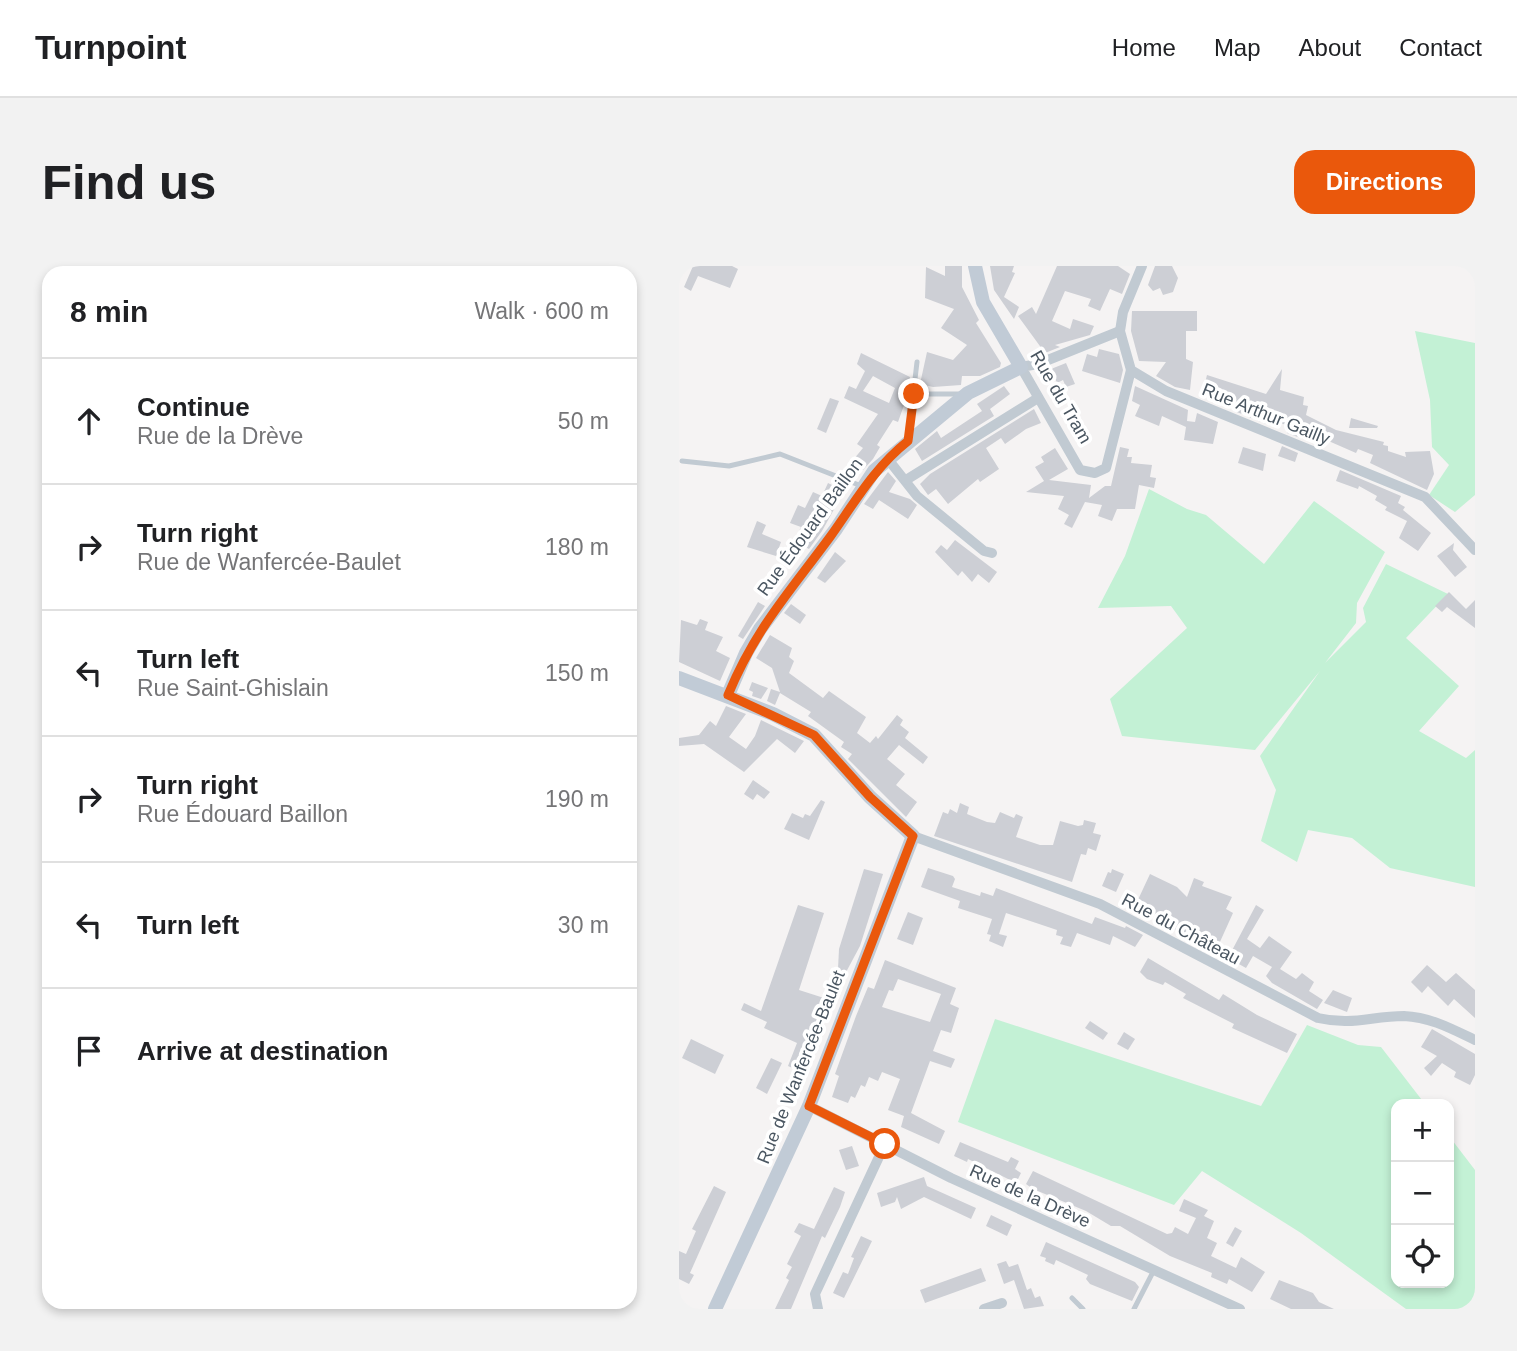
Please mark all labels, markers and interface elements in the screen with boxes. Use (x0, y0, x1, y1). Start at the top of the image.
text: Turnpoint (35, 29, 187, 66)
text: Home (1112, 34, 1176, 61)
text: Map (1214, 34, 1261, 61)
text: About (1299, 34, 1361, 61)
text: Contact (1399, 34, 1482, 61)
button: Directions (1294, 150, 1475, 214)
text: Find us (42, 155, 216, 209)
text: 8 min (70, 295, 148, 328)
text: Walk · 600 m (474, 298, 609, 324)
street label: Rue du Tram (1026, 347, 1096, 447)
route end (898, 378, 929, 409)
street label: Rue Arthur Gailly (1199, 379, 1333, 449)
text: Continue (137, 392, 250, 422)
icon: ahead (70, 402, 108, 440)
text: 50 m (558, 408, 609, 434)
text: Rue de la Drève (137, 423, 303, 449)
street label: Rue Édouard Baillon (753, 454, 867, 600)
text: Turn right (137, 518, 258, 548)
icon: right (70, 528, 108, 566)
text: 180 m (545, 534, 609, 560)
text: Rue de Wanfercée-Baulet (137, 549, 401, 575)
text: Turn left (137, 644, 239, 674)
icon: left (70, 654, 108, 692)
text: 150 m (545, 660, 609, 686)
text: Rue Saint-Ghislain (137, 675, 329, 701)
text: Turn right (137, 770, 258, 800)
icon: right (70, 780, 108, 818)
text: 190 m (545, 786, 609, 812)
text: Rue Édouard Baillon (137, 801, 348, 827)
street label: Rue du Château (1118, 889, 1244, 969)
icon: left (70, 906, 108, 944)
text: Turn left (137, 910, 239, 940)
text: 30 m (558, 912, 609, 938)
street label: Rue de Wanfercée-Baulet (753, 968, 849, 1166)
icon: arrive (70, 1032, 108, 1070)
text: Arrive at destination (137, 1036, 388, 1066)
map controls (1391, 1099, 1454, 1288)
button: + (1391, 1099, 1454, 1162)
route start (869, 1128, 900, 1159)
street label: Rue de la Drève (967, 1160, 1093, 1232)
button: − (1391, 1162, 1454, 1225)
button: locate (1391, 1225, 1454, 1288)

